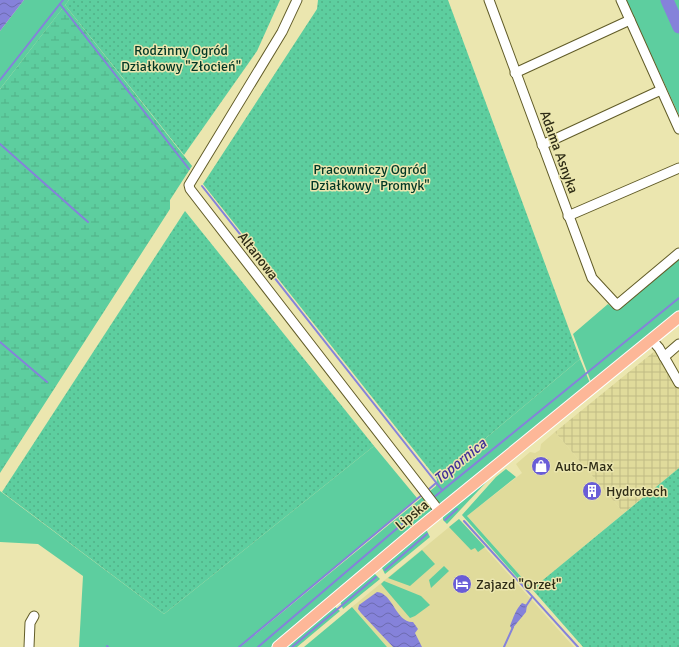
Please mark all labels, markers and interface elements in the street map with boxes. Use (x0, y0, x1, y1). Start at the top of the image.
park label: Rodzinny Ogród Działkowy "Złocień" (121, 42, 241, 75)
street label: Adama Asnyka (536, 108, 582, 196)
park label: Pracowniczy Ogród Działkowy "Promyk" (310, 161, 430, 194)
street label: Altanowa (234, 229, 282, 283)
water label: Topornica (430, 434, 490, 488)
shop icon: Auto-Max (530, 455, 552, 477)
place label: Auto-Max (555, 458, 613, 475)
building icon: Hydrotech (581, 480, 603, 502)
place label: Hydrotech (606, 483, 667, 500)
street label: Lipska (392, 496, 432, 534)
hotel icon: Zajazd "Orzeł" (451, 573, 473, 595)
place label: Zajazd "Orzeł" (476, 576, 561, 593)

